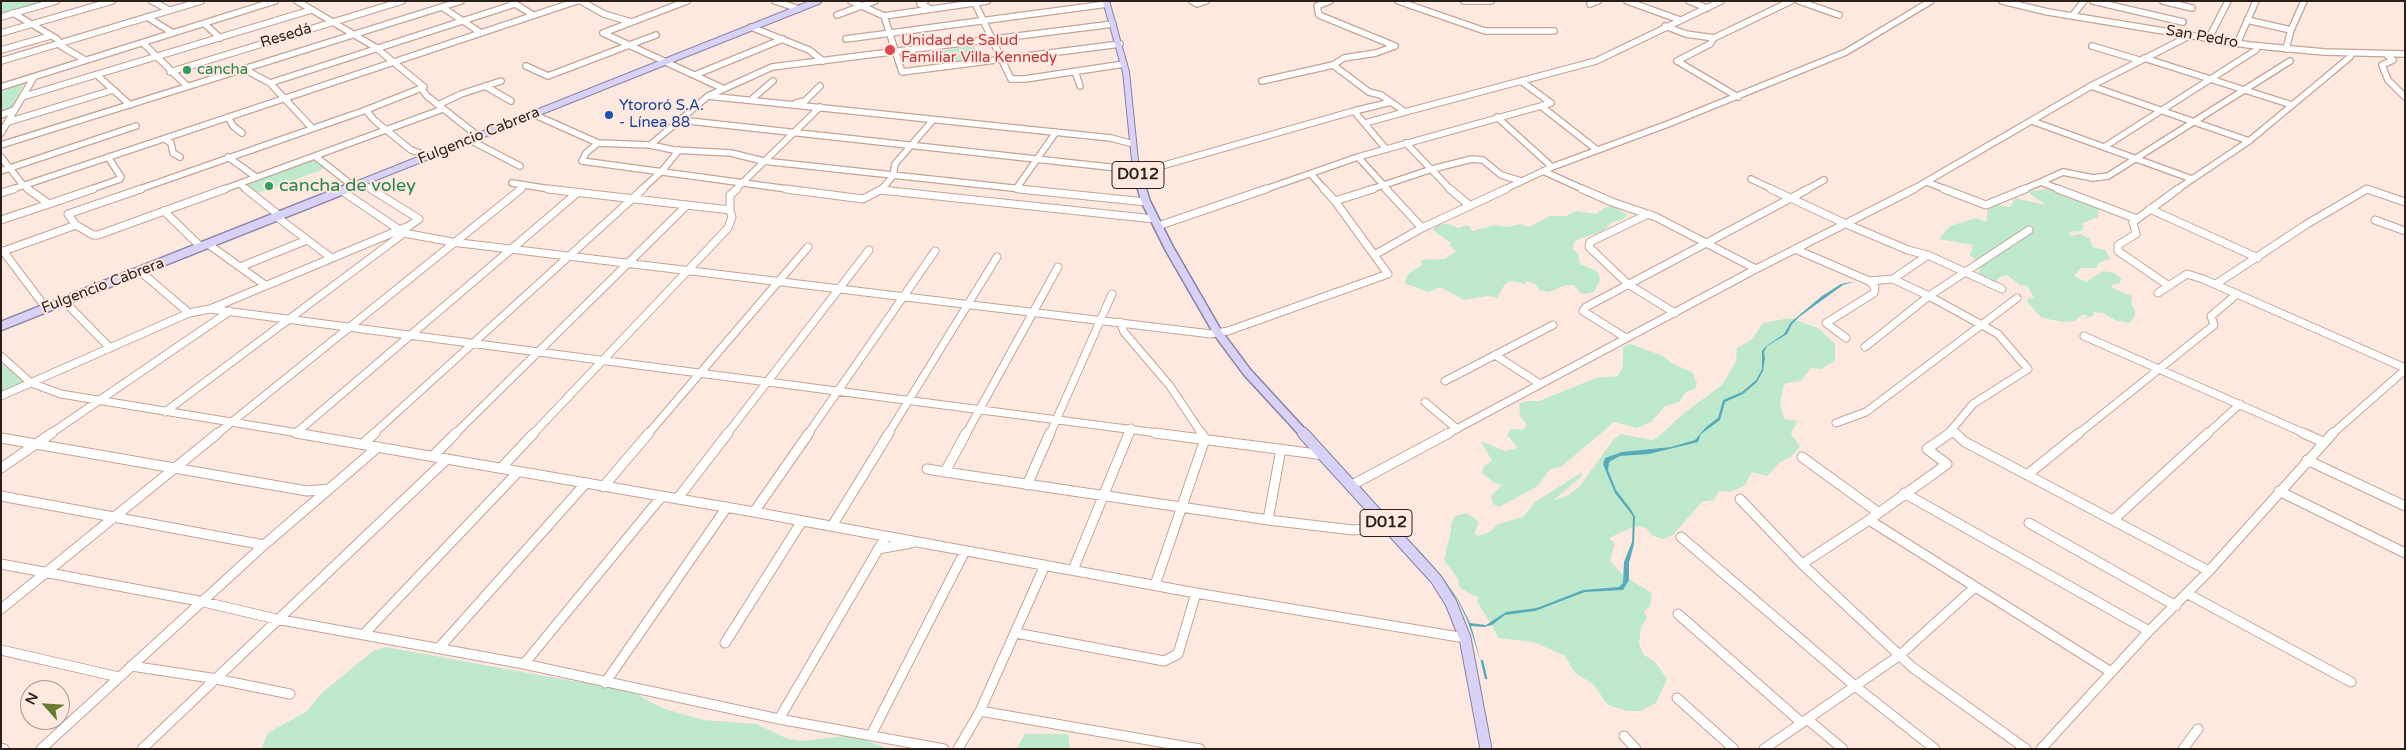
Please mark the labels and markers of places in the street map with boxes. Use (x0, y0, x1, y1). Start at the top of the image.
place label: Unidad de Salud Familiar Villa Kennedy (901, 32, 1057, 67)
marker: Unidad de Salud Familiar Villa Kennedy (883, 43, 897, 57)
place label: cancha (197, 61, 248, 79)
marker: cancha (181, 64, 193, 76)
place label: Ytororó S.A. - Línea 88 (619, 97, 704, 132)
marker: Ytororó S.A. - Línea 88 (603, 109, 615, 121)
place label: cancha de voley (279, 175, 416, 197)
marker: cancha de voley (263, 180, 275, 192)

